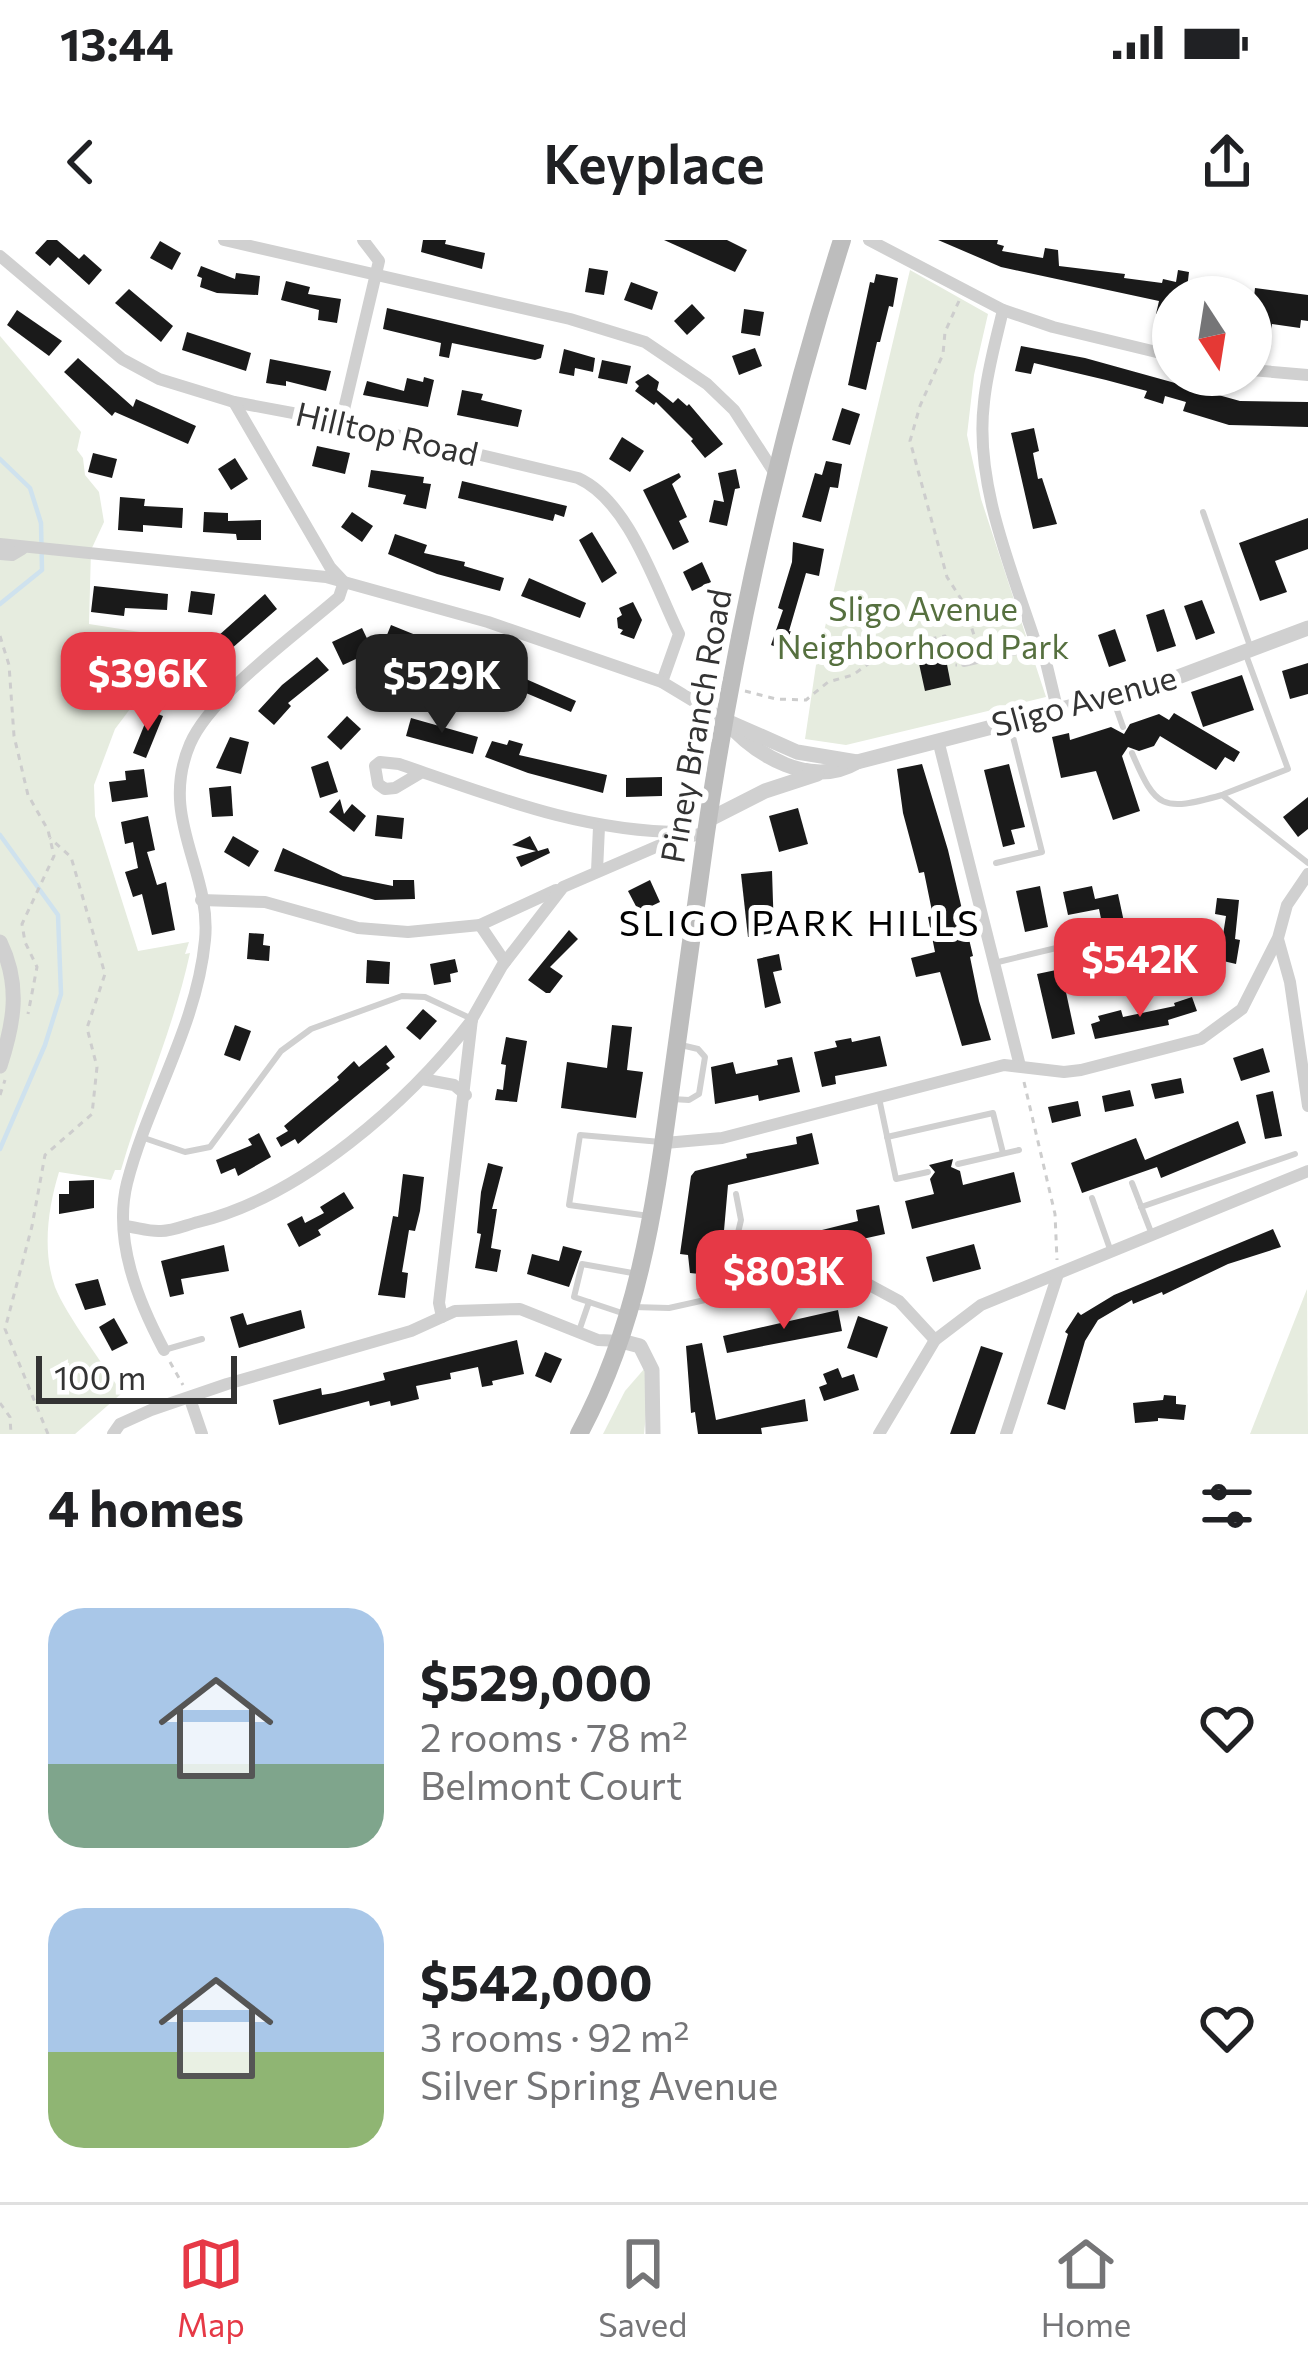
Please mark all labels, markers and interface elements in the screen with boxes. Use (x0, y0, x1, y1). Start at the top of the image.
text: 13:44 (60, 15, 174, 70)
icon: back (48, 129, 114, 195)
text: Keyplace (543, 129, 765, 195)
icon: share (1194, 129, 1260, 195)
north arrow (1152, 276, 1272, 396)
map controls (1152, 276, 1272, 396)
street label: Hilltop Road (292, 392, 483, 473)
street label: Piney Branch Road (650, 586, 739, 866)
park label: Sligo Avenue Neighborhood Park (777, 587, 1069, 666)
pin: $396K (64, 632, 232, 734)
pin: $529K (358, 634, 526, 736)
text: $396K (88, 647, 208, 695)
text: $529K (383, 649, 501, 697)
street label: Sligo Avenue (987, 655, 1181, 744)
district label: SLIGO PARK HILLS (619, 899, 981, 943)
pin: $542K (1056, 918, 1224, 1020)
text: $542K (1081, 933, 1199, 981)
pin: $803K (700, 1230, 868, 1332)
text: $803K (723, 1245, 845, 1293)
scale bar (36, 1350, 237, 1403)
text: 100 m (54, 1356, 146, 1397)
icon: filters (1194, 1473, 1260, 1539)
text: 4 homes (48, 1475, 244, 1538)
text: $529,000 (420, 1649, 652, 1712)
icon: home (144, 1656, 288, 1800)
icon: heart (1194, 1695, 1260, 1761)
text: 2 rooms · 78 m² (420, 1712, 688, 1760)
text: Belmont Court (420, 1760, 682, 1808)
text: $542,000 (420, 1949, 653, 2012)
icon: home (144, 1956, 288, 2100)
icon: heart (1194, 1995, 1260, 2061)
text: 3 rooms · 92 m² (420, 2012, 690, 2060)
text: Silver Spring Avenue (420, 2060, 778, 2108)
tab: Map (177, 2231, 245, 2344)
tab: Saved (598, 2231, 687, 2344)
tab: Home (1041, 2231, 1131, 2344)

